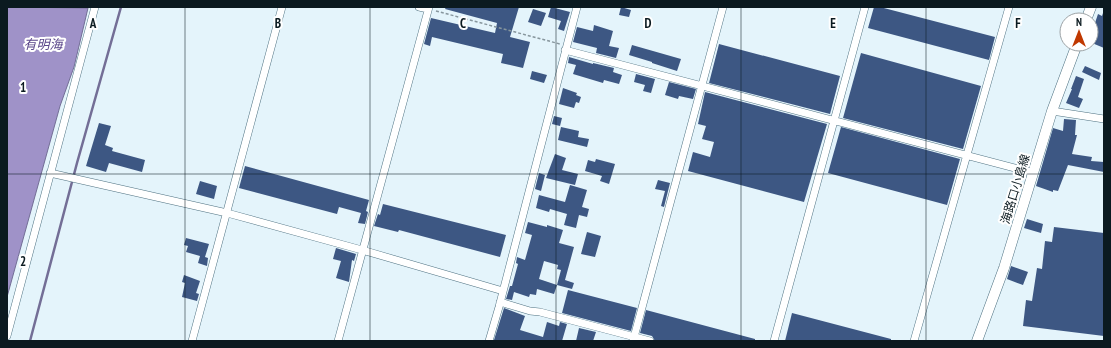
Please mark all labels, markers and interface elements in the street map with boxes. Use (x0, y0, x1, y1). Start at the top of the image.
north arrow (1059, 12, 1099, 52)
text: A (89, 15, 97, 32)
text: B (275, 15, 281, 32)
text: C (460, 15, 466, 32)
text: D (645, 15, 652, 32)
text: E (830, 15, 836, 32)
text: F (1015, 15, 1021, 32)
text: N (1076, 15, 1082, 29)
water label: 有明海 (23, 36, 64, 53)
text: 1 (20, 79, 26, 96)
street label: 海路口小島線 (997, 152, 1033, 226)
text: 2 (20, 253, 26, 270)

